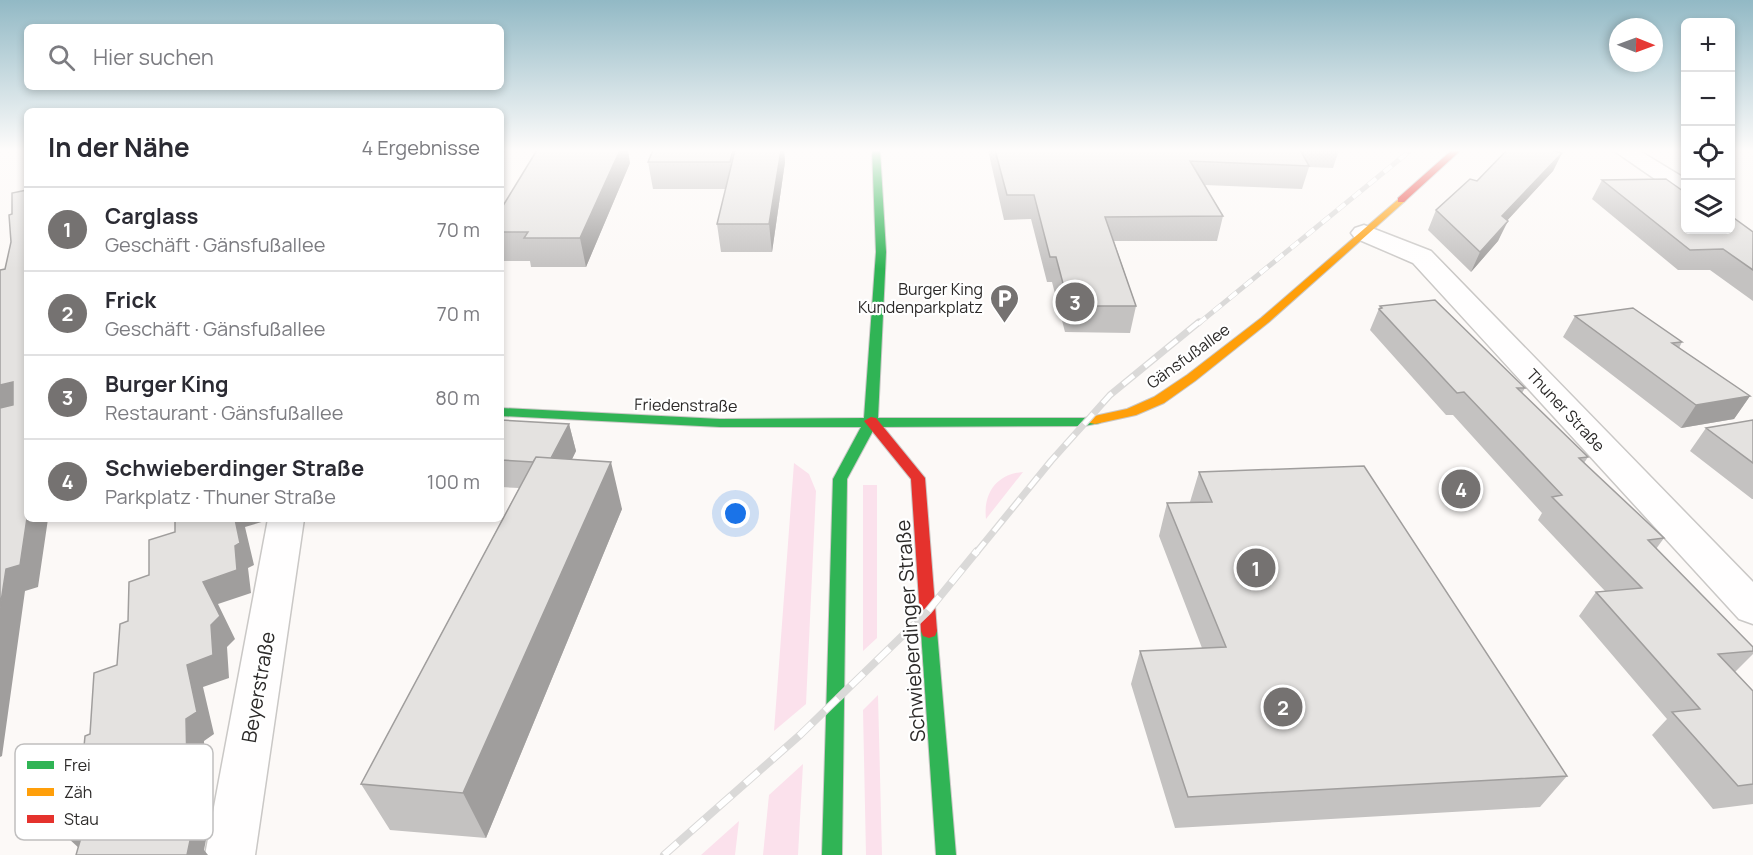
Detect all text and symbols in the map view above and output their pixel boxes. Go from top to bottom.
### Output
north arrow [1609,18,1663,72]
map controls [1681,18,1735,234]
button: + [1681,18,1735,72]
search box [24,24,504,90]
icon: search [45,41,78,74]
text: Hier suchen [93,42,214,72]
button: − [1681,72,1735,126]
button: locate [1681,126,1735,180]
text: In der Nähe [48,129,190,165]
text: 4 Ergebnisse [361,134,480,161]
button: layers [1681,180,1735,234]
text: Carglass [105,201,198,231]
text: 1 [63,216,72,243]
text: 70 m [437,216,480,243]
text: Geschäft · Gänsfußallee [105,231,325,258]
place label: Burger King Kundenparkplatz [858,278,983,318]
pin: 3 [1056,280,1094,324]
parking icon: Burger King Kundenparkplatz [988,282,1020,324]
text: Frick [105,285,156,315]
text: 2 [62,300,73,327]
text: 70 m [437,300,480,327]
text: Geschäft · Gänsfußallee [105,315,325,342]
street label: Gänsfußallee [1142,318,1234,394]
street label: Thuner Straße [1522,364,1610,456]
text: Burger King [105,369,229,399]
text: 3 [62,384,73,411]
text: 80 m [435,384,480,411]
street label: Friedenstraße [634,393,738,417]
text: Restaurant · Gänsfußallee [105,399,344,426]
text: Schwieberdinger Straße [105,453,364,483]
pin: 4 [1442,466,1480,512]
text: 4 [61,468,74,495]
text: 100 m [427,468,480,495]
text: Parkplatz · Thuner Straße [105,483,336,510]
your location [721,499,750,528]
street label: Schwieberdinger Straße [889,519,931,743]
pin: 1 [1236,546,1276,590]
street label: Beyerstraße [235,629,281,745]
pin: 2 [1264,684,1302,730]
legend [15,744,213,840]
text: Frei [64,754,91,776]
text: Zäh [64,781,92,803]
text: Stau [64,808,99,830]

